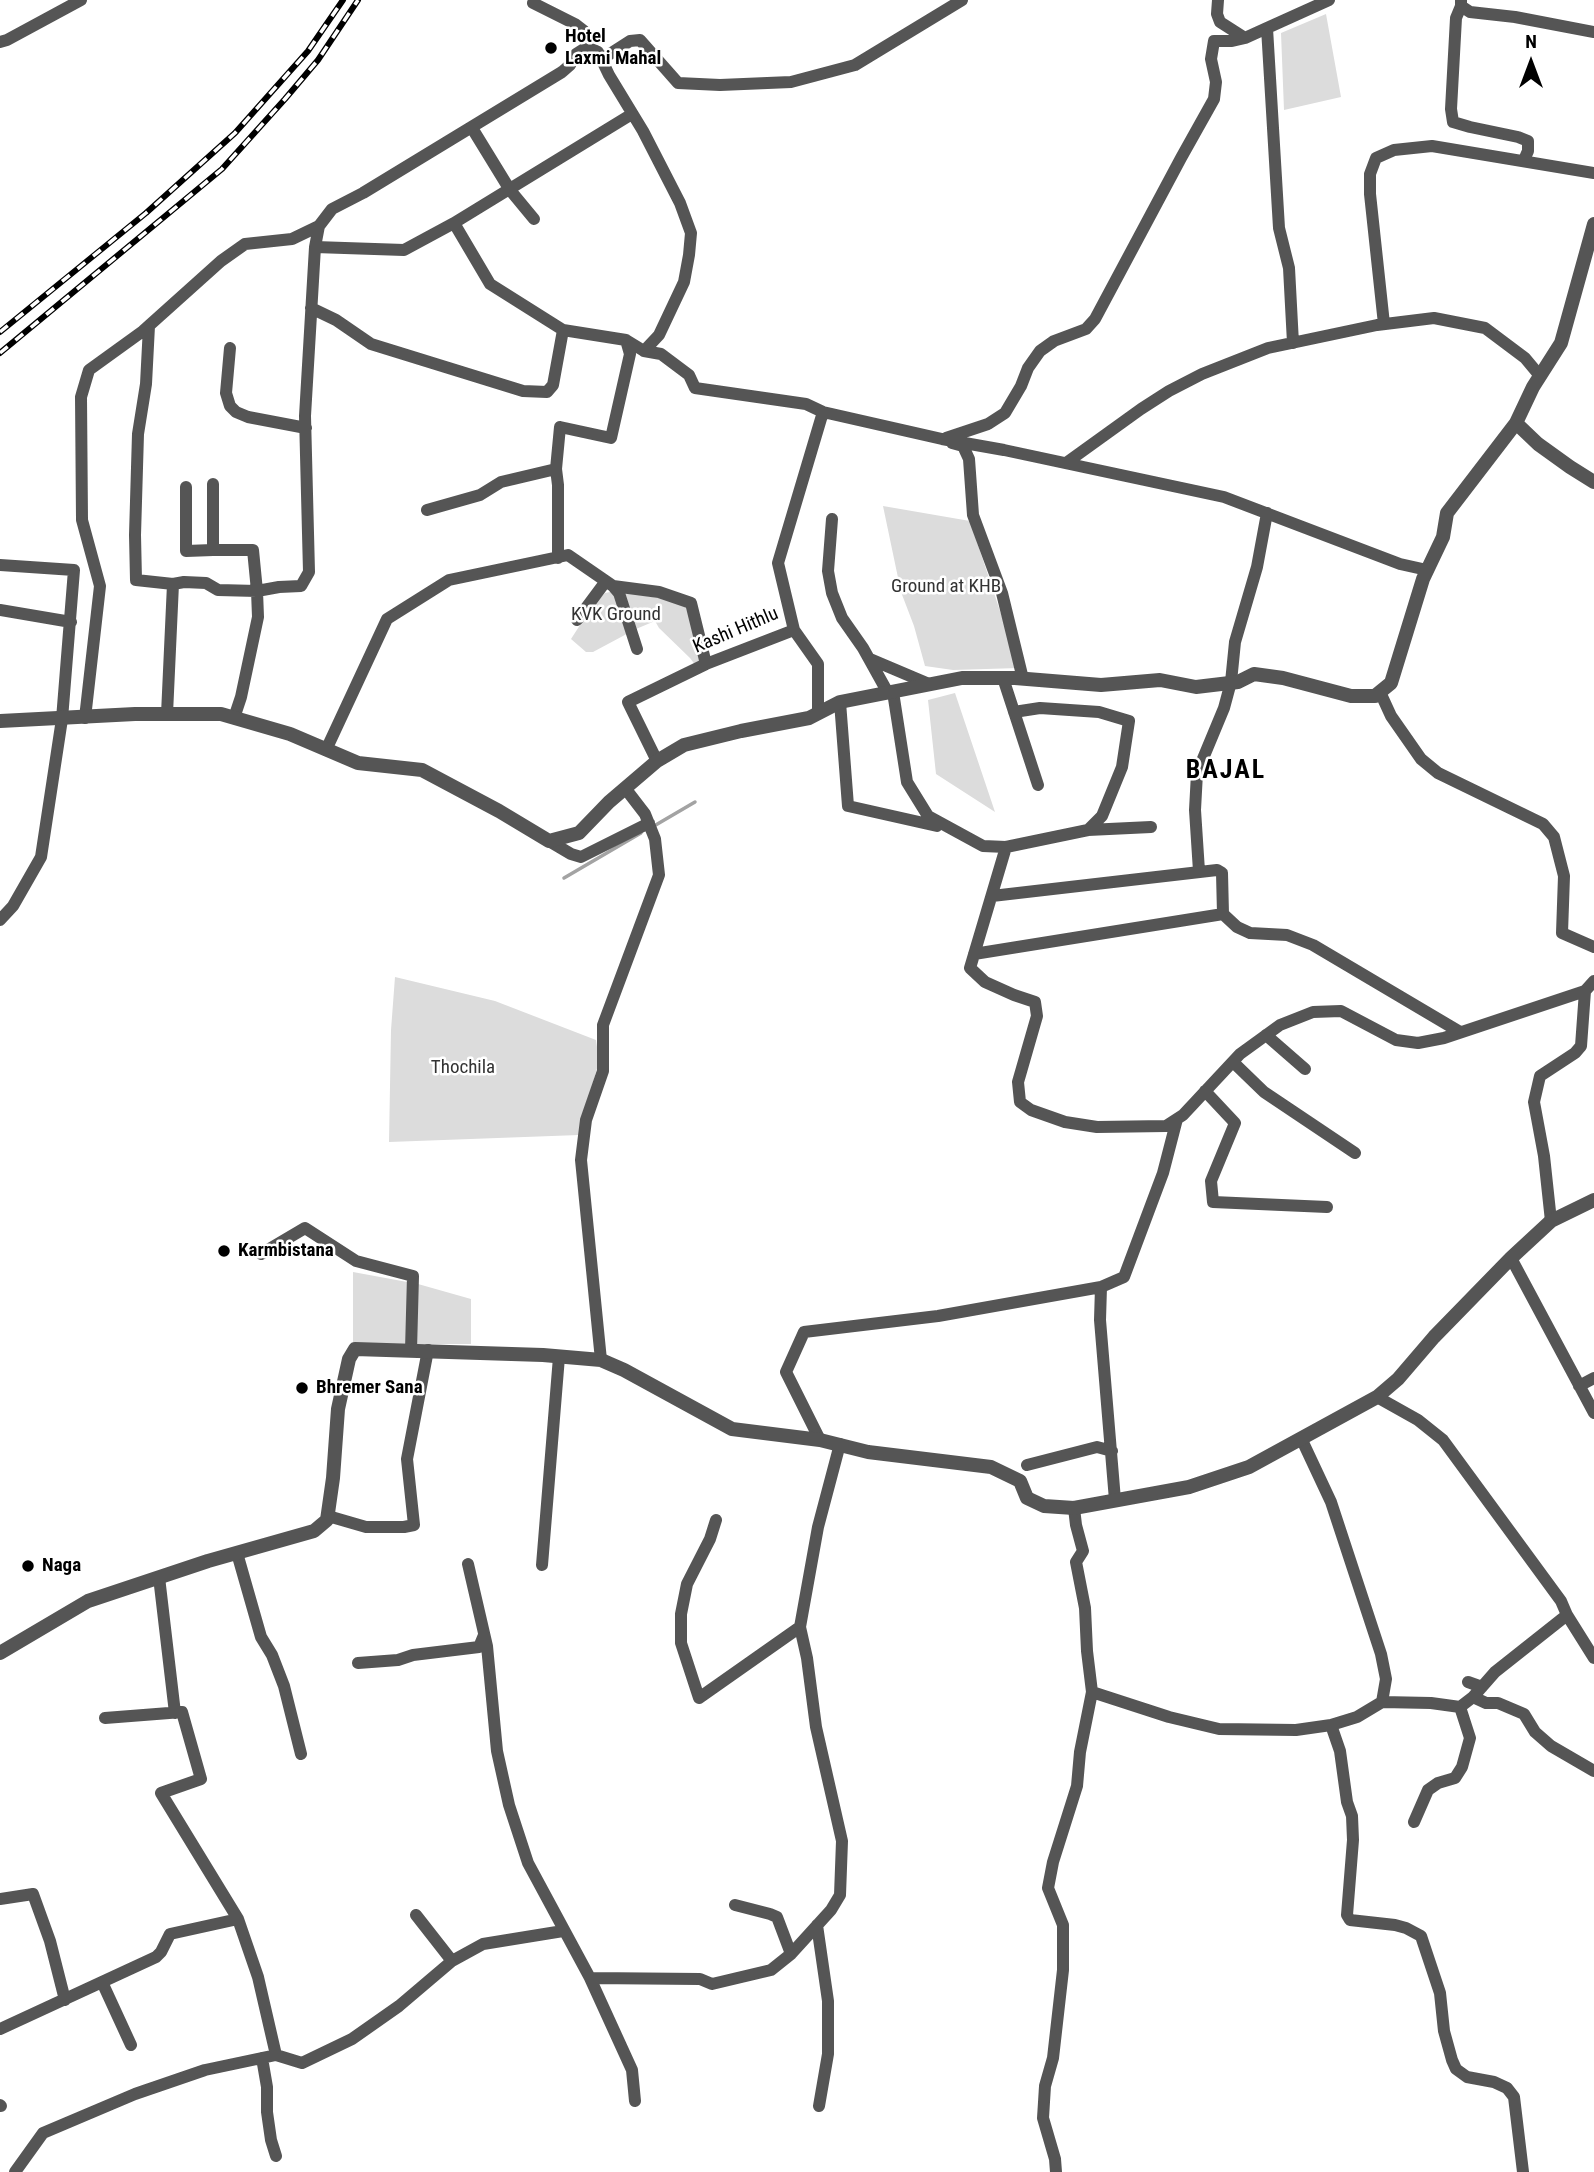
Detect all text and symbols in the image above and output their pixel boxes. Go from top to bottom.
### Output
place label: Hotel Laxmi Mahal [565,26,661,70]
north arrow [1496,28,1566,98]
text: N [1525,30,1537,53]
marker: Hotel Laxmi Mahal [543,40,559,56]
park label: Ground at KHB [891,576,1001,598]
street label: Kashi Hithlu [690,603,782,659]
park label: KVK Ground [571,604,661,626]
district label: BAJAL [1186,755,1266,787]
park label: Thochila [431,1057,495,1079]
place label: Karmbistana [238,1240,334,1262]
marker: Karmbistana [216,1243,232,1259]
place label: Bhremer Sana [316,1377,423,1399]
marker: Bhremer Sana [294,1380,310,1396]
place label: Naga [42,1555,81,1577]
marker: Naga [20,1558,36,1574]

